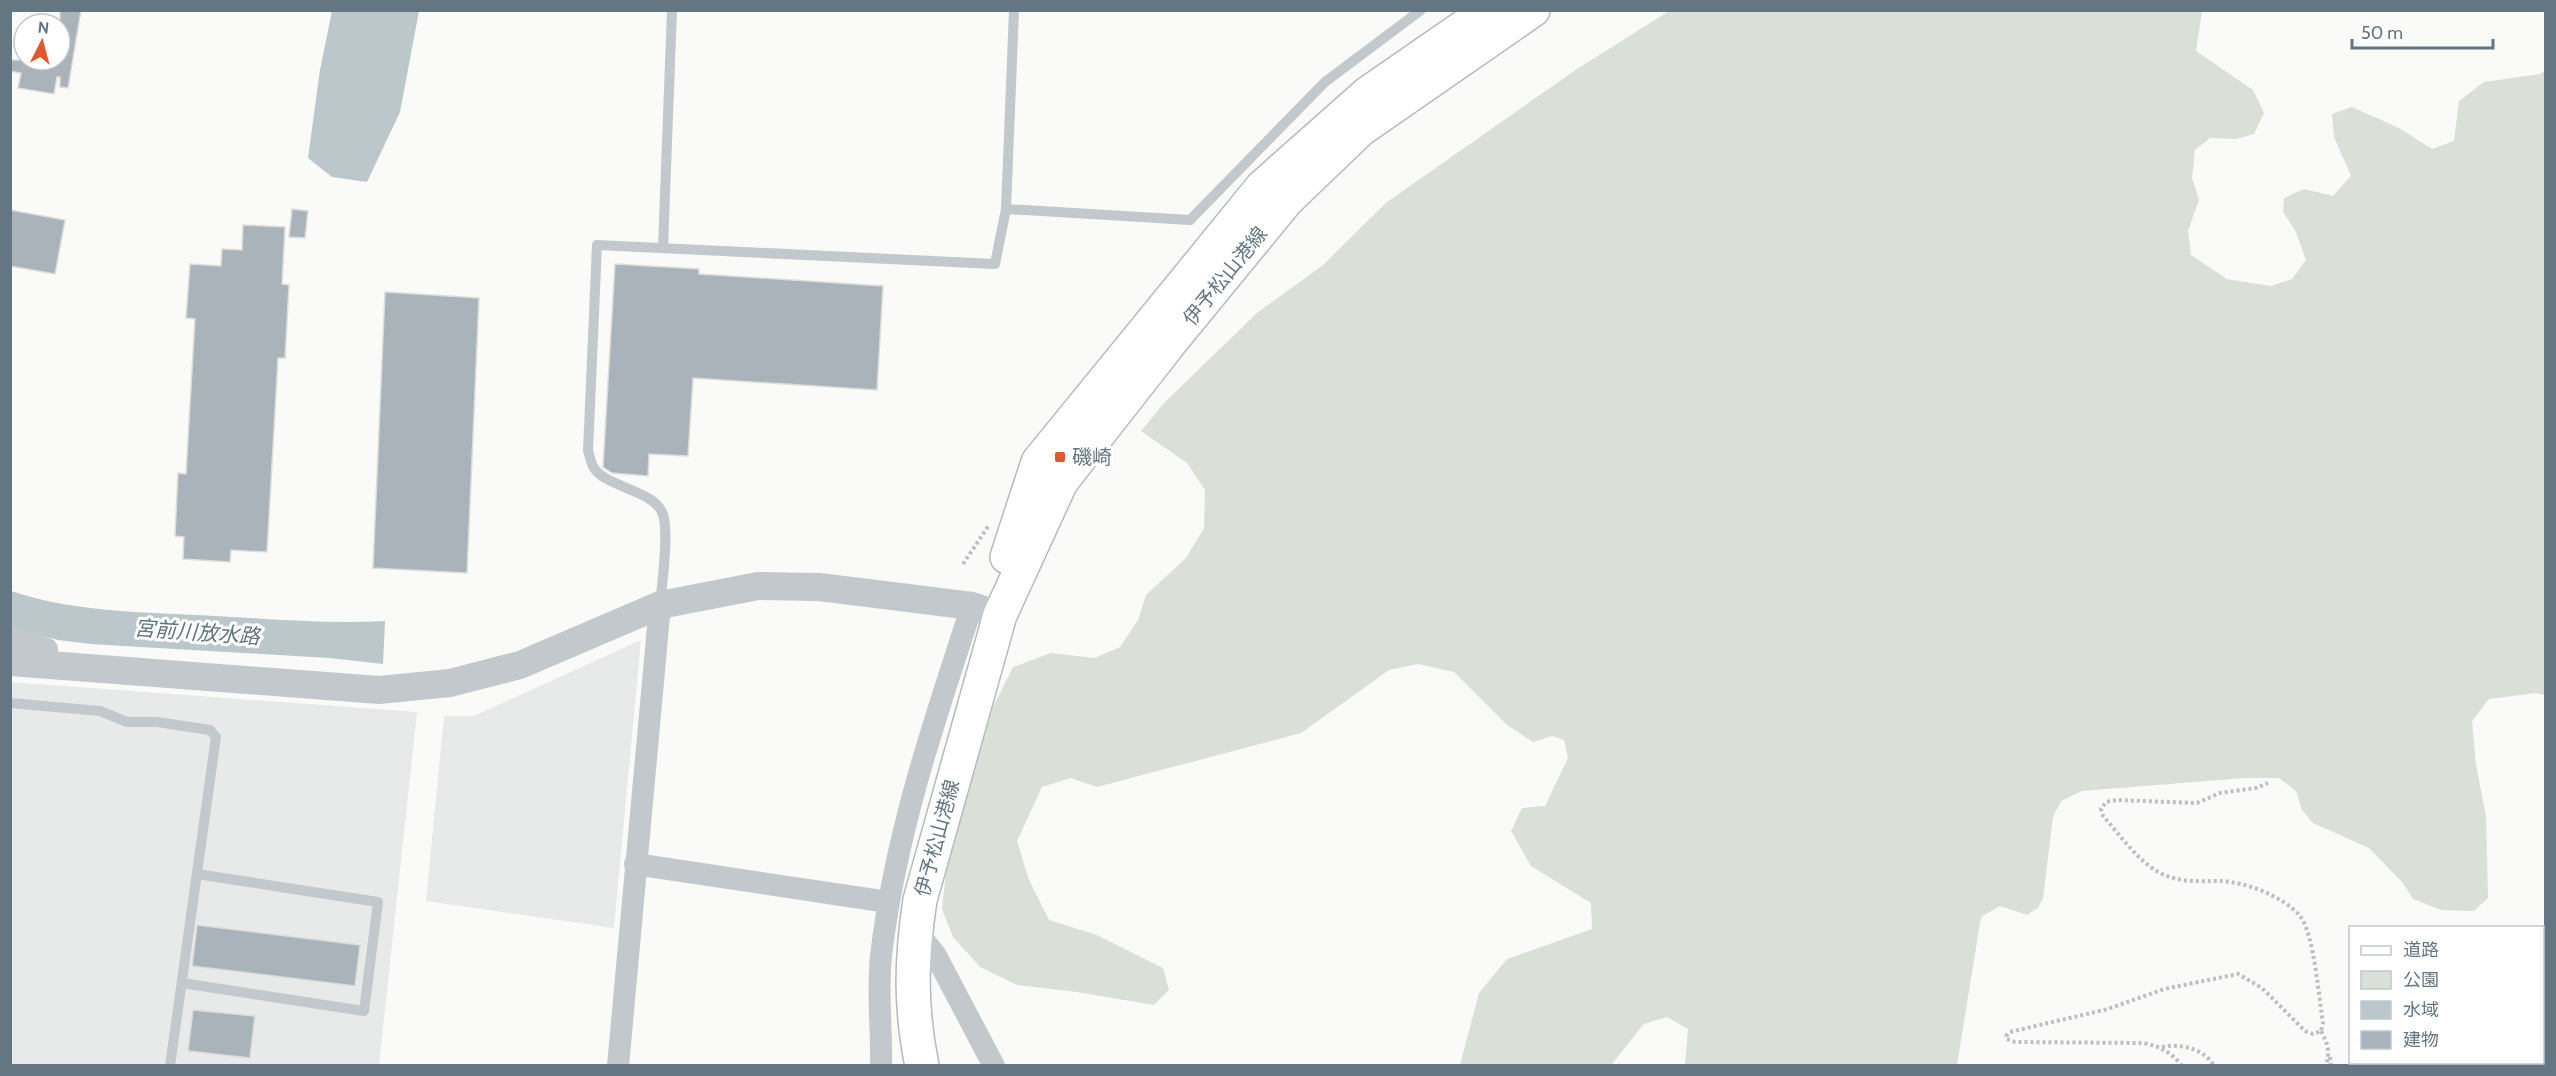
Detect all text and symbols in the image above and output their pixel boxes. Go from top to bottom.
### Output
north arrow [12,12,72,72]
scale bar [2352,12,2493,50]
text: N [37,18,50,38]
text: 50 m [2361,22,2403,44]
street label: 伊予松山港線 [1178,222,1272,330]
place label: 磯崎 [1072,445,1112,469]
marker: 磯崎 [1053,450,1067,464]
water label: 宮前川放水路 [133,615,263,649]
street label: 伊予松山港線 [910,777,964,899]
legend [2349,926,2544,1064]
text: 道路 [2403,939,2439,961]
text: 公園 [2403,969,2439,991]
text: 水域 [2403,999,2439,1021]
text: 建物 [2403,1029,2439,1051]

